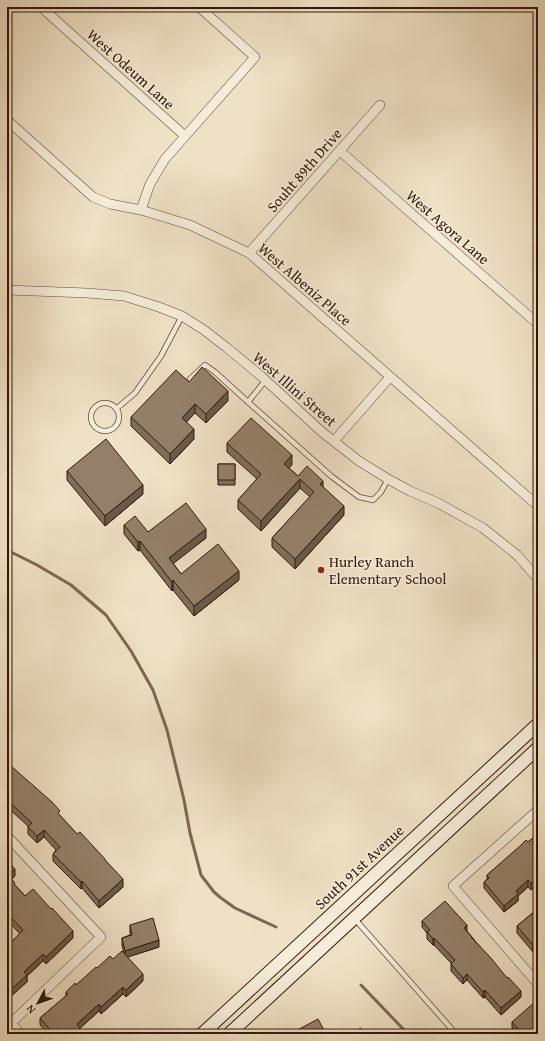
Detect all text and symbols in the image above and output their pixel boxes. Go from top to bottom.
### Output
street label: West Odeum Lane [83,24,179,114]
street label: Souht 89th Drive [262,123,346,217]
street label: West Agora Lane [402,185,494,269]
street label: West Albeniz Place [254,238,356,330]
street label: West Illini Street [249,347,342,432]
place label: Hurley Ranch Elementary School [329,551,447,589]
marker: Hurley Ranch Elementary School [316,565,326,575]
street label: South 91st Avenue [310,820,408,914]
north arrow [18,983,58,1023]
text: N [22,1001,39,1018]

